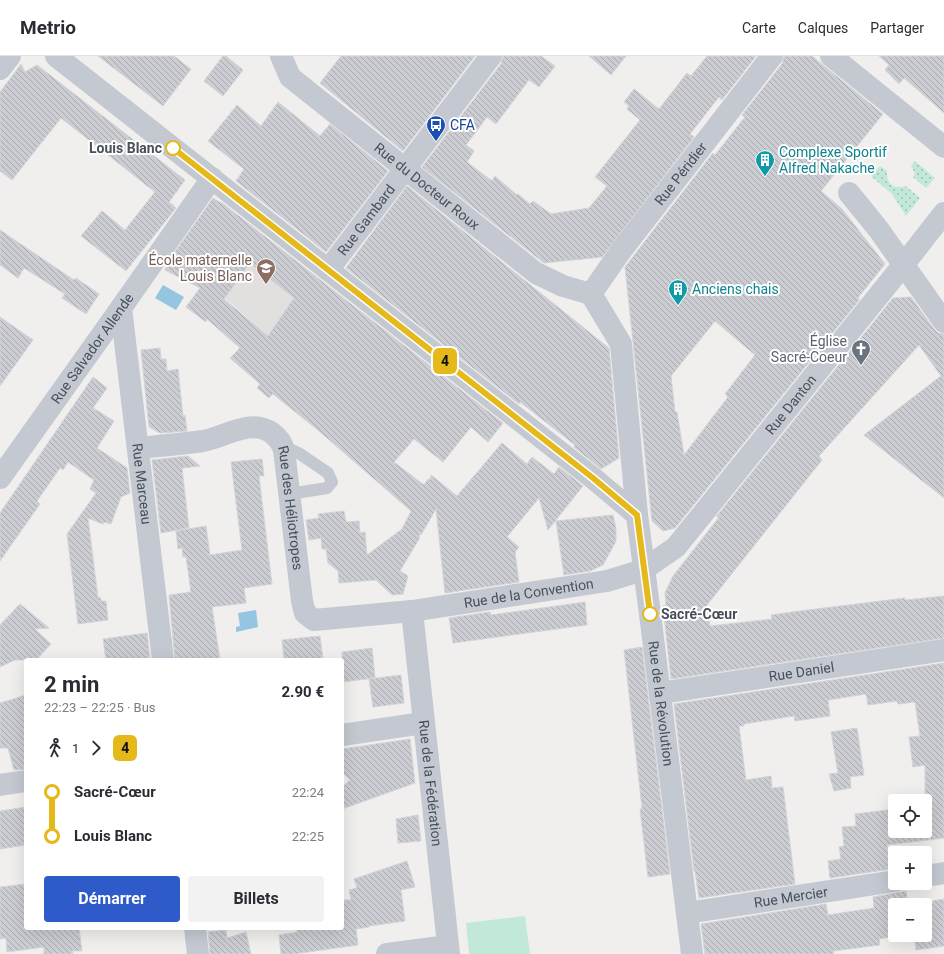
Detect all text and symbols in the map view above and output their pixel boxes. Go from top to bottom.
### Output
text: Metrio [20,16,76,39]
text: Carte [742,20,776,36]
text: Calques [798,20,848,36]
text: Partager [870,20,924,36]
bus stop icon: CFA [425,114,447,142]
place label: CFA [450,117,475,133]
street label: Rue du Docteur Roux [371,139,483,233]
street label: Rue Péridier [651,139,710,208]
place label: Louis Blanc [89,140,162,156]
marker: Louis Blanc [165,140,181,156]
place label: Complexe Sportif Alfred Nakache [779,144,887,176]
building icon: Complexe Sportif Alfred Nakache [754,149,776,177]
street label: Rue Gambard [334,181,398,258]
place label: École maternelle Louis Blanc [149,251,252,284]
school or university icon: École maternelle Louis Blanc [255,257,277,285]
building icon: Anciens chais [667,278,689,306]
place label: Anciens chais [692,281,779,297]
street label: Rue Salvador Allende [48,290,137,407]
place label: Église Sacré-Coeur [771,332,847,365]
church icon: Église Sacré-Coeur [850,338,872,366]
line badge: 4 [432,348,458,374]
text: 4 [441,353,449,369]
street label: Rue Danton [762,372,820,438]
street label: Rue Marceau [129,442,155,525]
street label: Rue des Héliotropes [275,444,306,571]
street label: Rue de la Convention [463,575,595,611]
marker: Sacré-Cœur [642,606,658,622]
place label: Sacré-Cœur [661,606,737,622]
street label: Rue de la Révolution [645,640,677,767]
street label: Rue Daniel [768,659,835,684]
text: 2 min [44,672,99,697]
text: 2.90 € [281,683,324,701]
text: 22:23 – 22:25 · Bus [44,700,156,715]
street label: Rue de la Fédération [416,719,445,847]
icon: walk [44,737,66,759]
icon: forward [85,737,107,759]
text: 4 [121,740,129,756]
text: 1 [72,741,79,756]
text: Sacré-Cœur [74,783,156,801]
text: 22:24 [292,785,324,800]
map controls [888,794,932,942]
button: locate [888,794,932,838]
text: Louis Blanc [74,827,152,845]
text: 22:25 [292,829,324,844]
button: + [888,846,932,890]
button: Démarrer [44,876,180,922]
button: Billets [188,876,324,922]
street label: Rue Mercier [753,883,829,911]
button: − [888,898,932,942]

